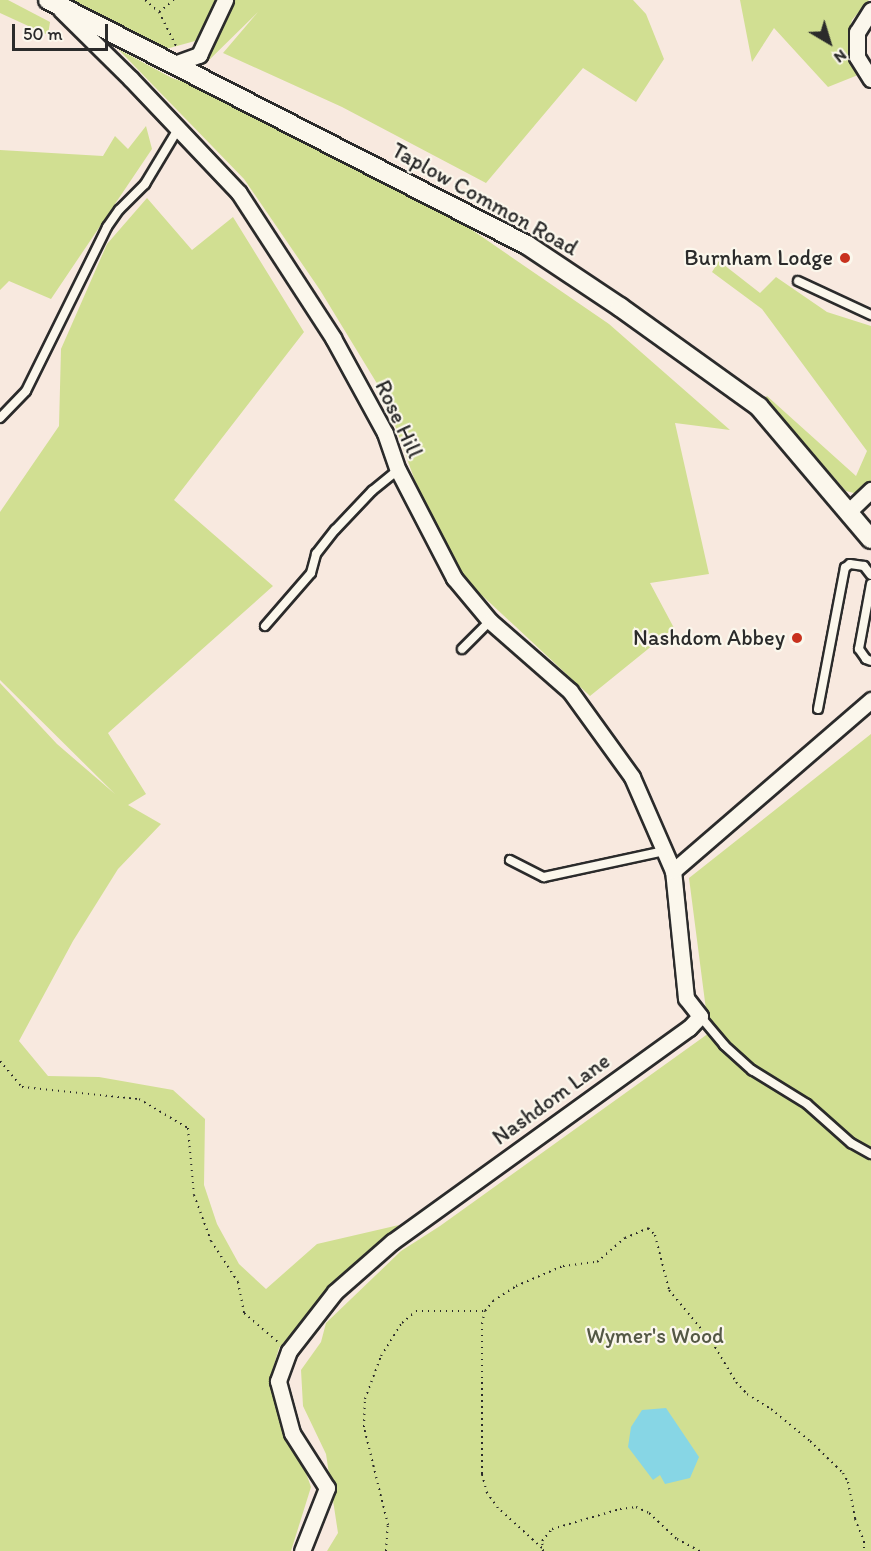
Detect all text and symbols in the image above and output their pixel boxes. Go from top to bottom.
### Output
scale bar [15,12,111,50]
north arrow [799,12,859,72]
text: 50 m [23,23,63,45]
text: N [830,46,850,67]
street label: Taplow Common Road [388,137,582,261]
place label: Burnham Lodge [684,245,833,271]
marker: Burnham Lodge [838,251,852,265]
street label: Rose Hill [370,376,428,462]
place label: Nashdom Abbey [633,625,785,651]
marker: Nashdom Abbey [790,631,804,645]
street label: Nashdom Lane [487,1047,615,1151]
park label: Wymer's Wood [586,1323,724,1349]

